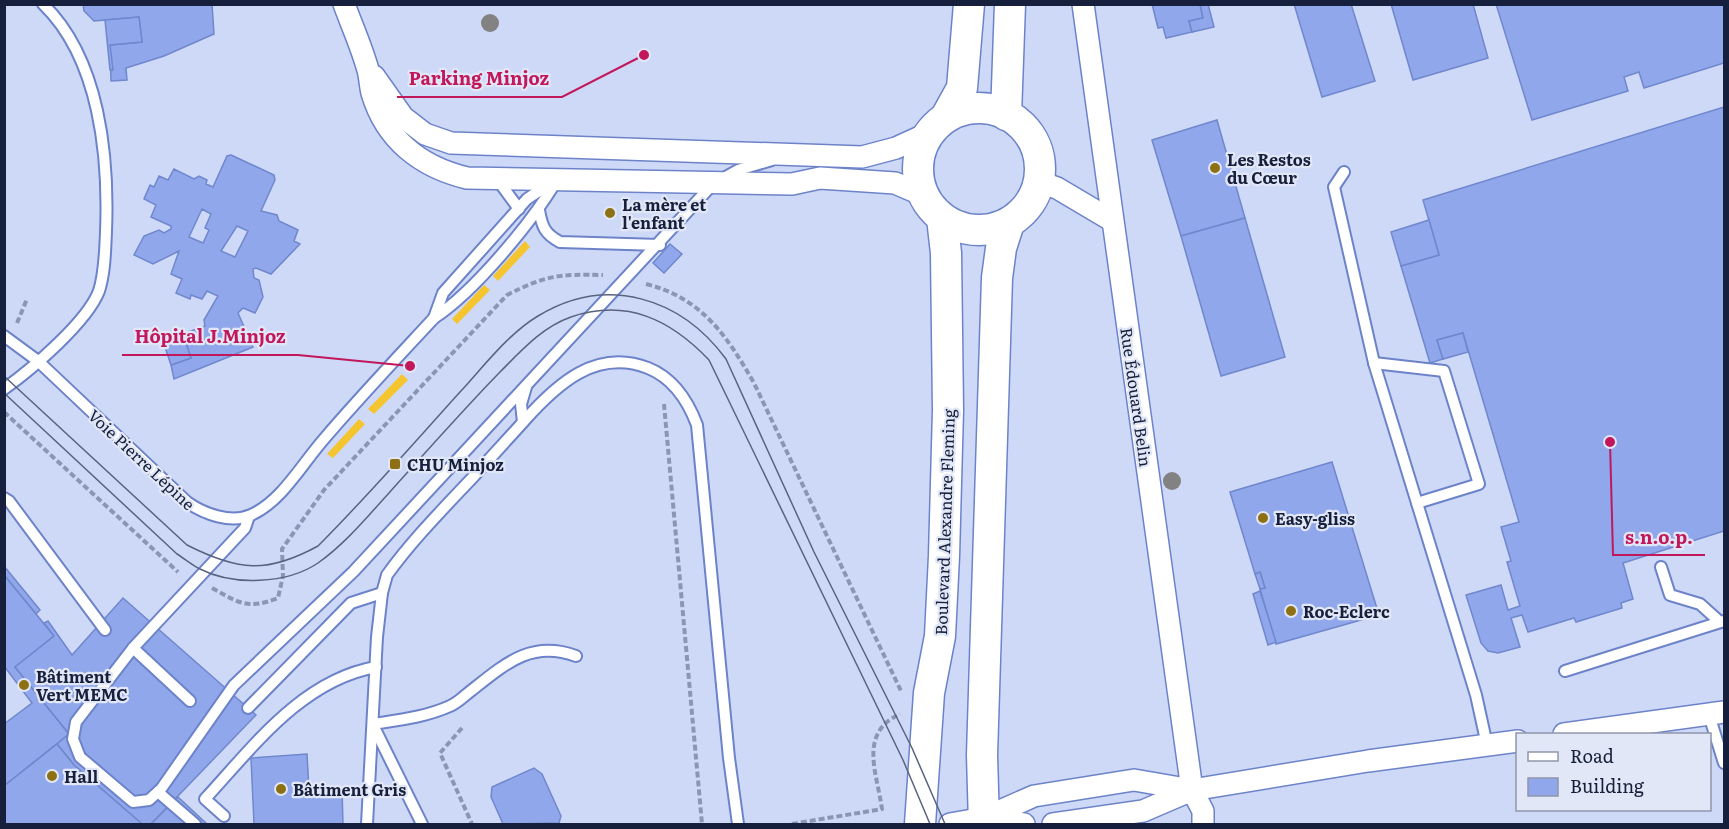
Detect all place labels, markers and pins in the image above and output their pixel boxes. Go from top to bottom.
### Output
callout: Parking Minjoz [397,61,562,97]
place label: Les Restos du Cœur [1227,147,1311,189]
marker: Les Restos du Cœur [1208,161,1222,175]
place label: La mère et l'enfant [622,192,706,234]
marker: La mère et l'enfant [603,206,617,220]
callout: Hôpital J.Minjoz [122,319,298,355]
place label: CHU Minjoz [407,452,504,476]
marker: CHU Minjoz [388,457,402,471]
place label: Easy-gliss [1275,506,1355,530]
marker: Easy-gliss [1256,511,1270,525]
callout: s.n.o.p. [1613,519,1705,555]
place label: Roc-Eclerc [1303,599,1390,623]
marker: Roc-Eclerc [1284,604,1298,618]
place label: Bâtiment Vert MEMC [36,664,128,706]
marker: Bâtiment Vert MEMC [17,678,31,692]
place label: Hall [64,764,98,788]
marker: Hall [45,769,59,783]
place label: Bâtiment Gris [293,777,406,801]
marker: Bâtiment Gris [274,782,288,796]

